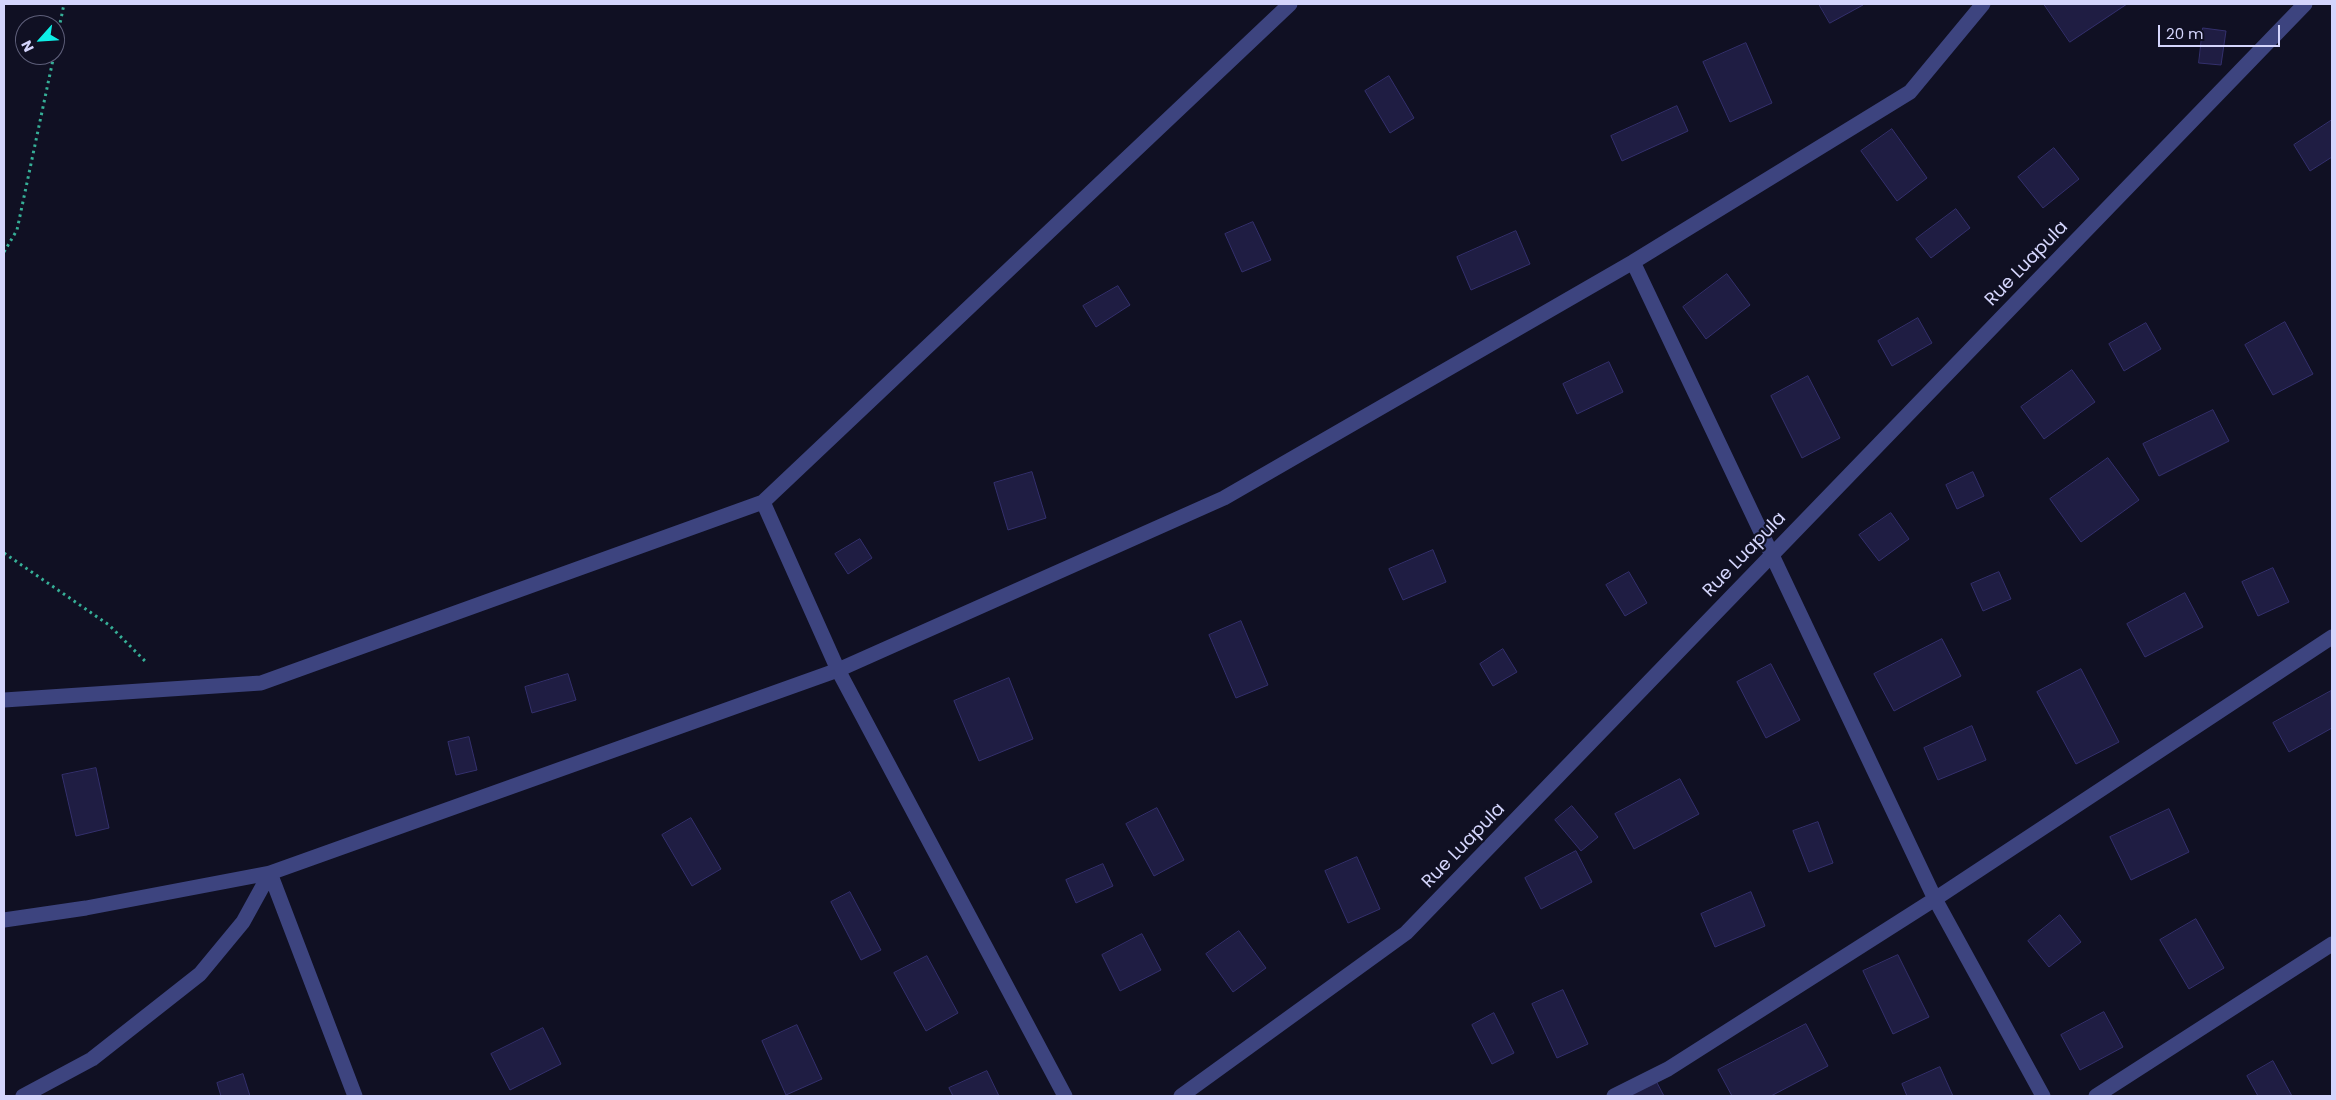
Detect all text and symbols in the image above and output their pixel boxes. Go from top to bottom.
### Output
north arrow [15,15,65,65]
scale bar [2161,15,2284,47]
text: 20 m [2166,23,2204,44]
text: N [16,37,39,55]
street label: Rue Luapula [1981,217,2073,311]
street label: Rue Luapula [1699,508,1791,602]
street label: Rue Luapula [1418,799,1510,893]

